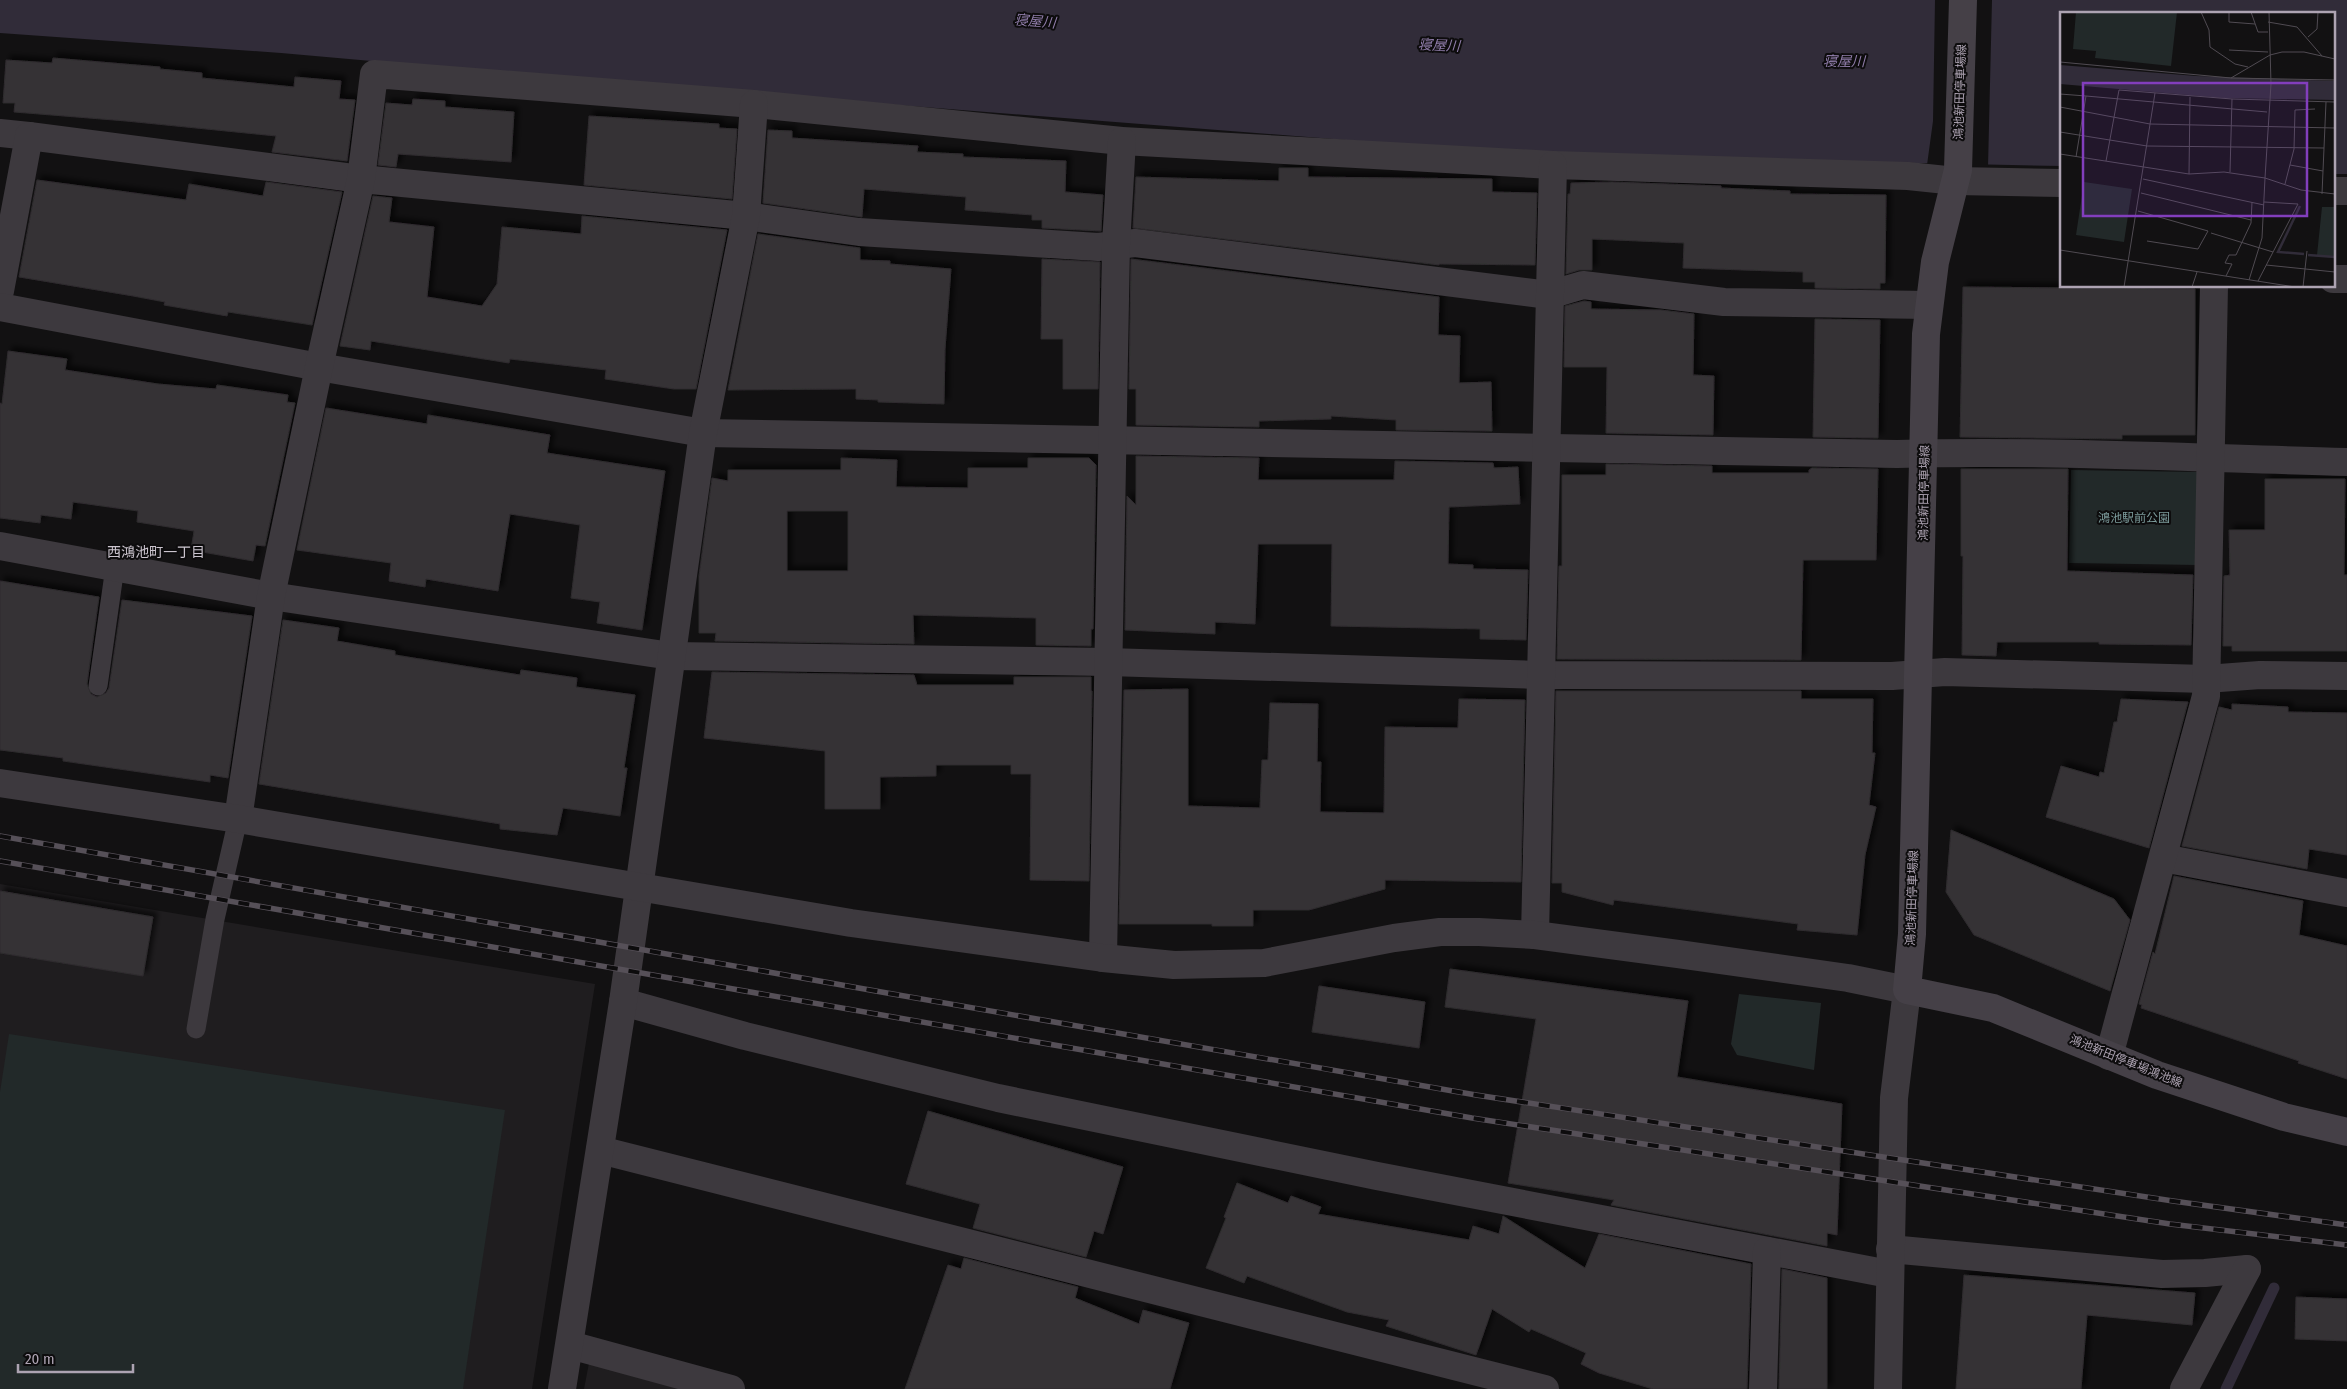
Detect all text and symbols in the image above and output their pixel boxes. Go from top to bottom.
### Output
water label: 寝屋川 [1013,11,1059,32]
inset map [2060,12,2334,288]
water label: 寝屋川 [1418,36,1462,55]
street label: 鴻池新田停車場線 [1951,44,1969,140]
water label: 寝屋川 [1823,53,1867,70]
street label: 鴻池新田停車場線 [1916,445,1932,541]
park label: 鴻池駅前公園 [2098,511,2170,525]
district label: 西鴻池町一丁目 [107,544,205,561]
street label: 鴻池新田停車場線 [1903,850,1921,946]
street label: 鴻池新田停車場鴻池線 [2068,1032,2184,1090]
scale bar [18,1342,132,1374]
text: 20 m [25,1350,55,1368]

